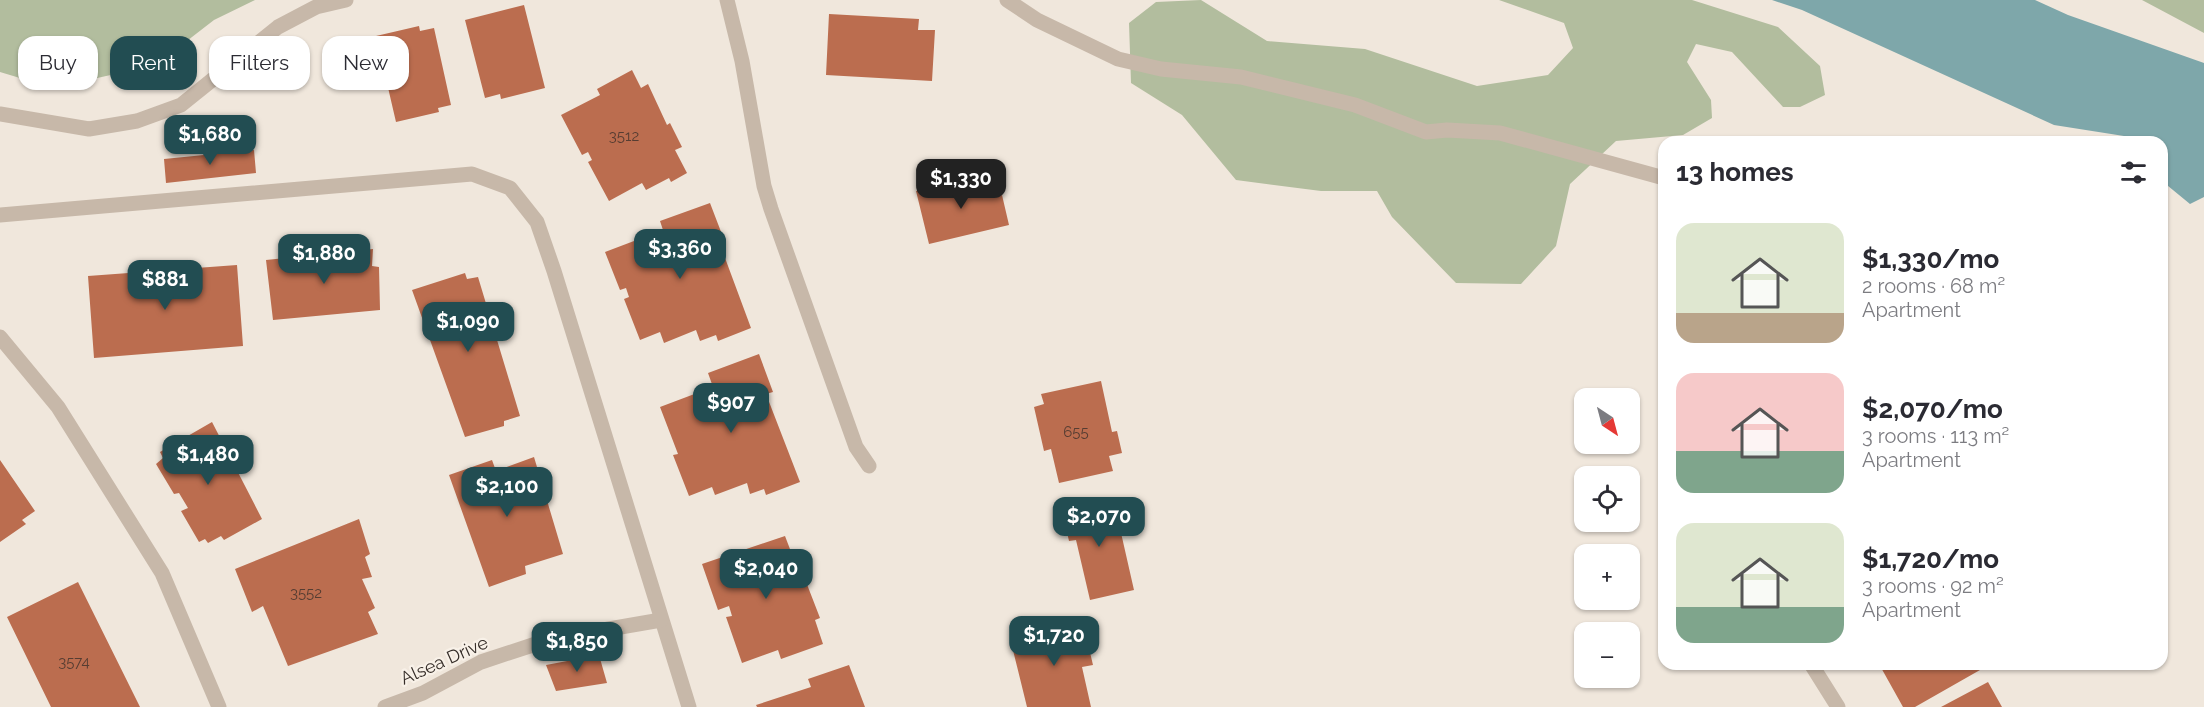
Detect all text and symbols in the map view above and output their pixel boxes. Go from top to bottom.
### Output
chip: Buy [18,36,98,90]
chip: Rent [110,36,197,90]
chip: Filters [209,36,310,90]
chip: New [322,36,409,90]
pin: $1,680 [161,115,259,166]
text: $1,680 [178,122,242,146]
house number: 3512 [609,127,639,145]
icon: filters [2117,156,2150,189]
text: 13 homes [1676,157,1794,187]
pin: $1,330 [912,159,1010,210]
text: $1,330 [930,166,992,190]
pin: $3,360 [631,229,729,280]
pin: $1,880 [275,234,373,285]
text: $3,360 [648,236,712,260]
text: $1,880 [292,241,356,265]
text: $1,330/mo [1862,244,1999,274]
icon: home [1724,247,1796,319]
pin: $881 [129,260,201,311]
text: $881 [142,267,188,291]
text: 2 rooms · 68 m² [1862,274,2005,298]
text: Apartment [1862,298,1961,322]
pin: $1,090 [419,302,517,353]
text: $1,090 [436,309,500,333]
pin: $907 [695,383,767,434]
north arrow [1574,388,1640,454]
map controls [1574,388,1640,688]
text: $907 [707,390,755,414]
text: $2,070/mo [1862,394,2003,424]
icon: home [1724,397,1796,469]
house number: 655 [1063,423,1089,441]
text: 3 rooms · 113 m² [1862,424,2009,448]
pin: $1,480 [159,435,257,486]
text: $1,480 [177,442,239,466]
text: Apartment [1862,448,1961,472]
button: locate [1574,466,1640,532]
pin: $2,100 [458,467,556,518]
text: $2,100 [475,474,539,498]
pin: $2,070 [1050,497,1148,548]
text: $2,070 [1067,504,1131,528]
button: + [1574,544,1640,610]
text: $1,720/mo [1862,544,1999,574]
icon: home [1724,547,1796,619]
pin: $2,040 [717,549,815,600]
text: $2,040 [734,556,798,580]
text: 3 rooms · 92 m² [1862,574,2004,598]
house number: 3552 [290,584,322,602]
text: Apartment [1862,598,1961,622]
pin: $1,720 [1005,616,1103,667]
pin: $1,850 [528,622,626,673]
button: − [1574,622,1640,688]
text: $1,720 [1023,623,1085,647]
text: $1,850 [546,629,608,653]
street label: Alsea Drive [397,631,491,689]
house number: 3574 [58,653,90,671]

